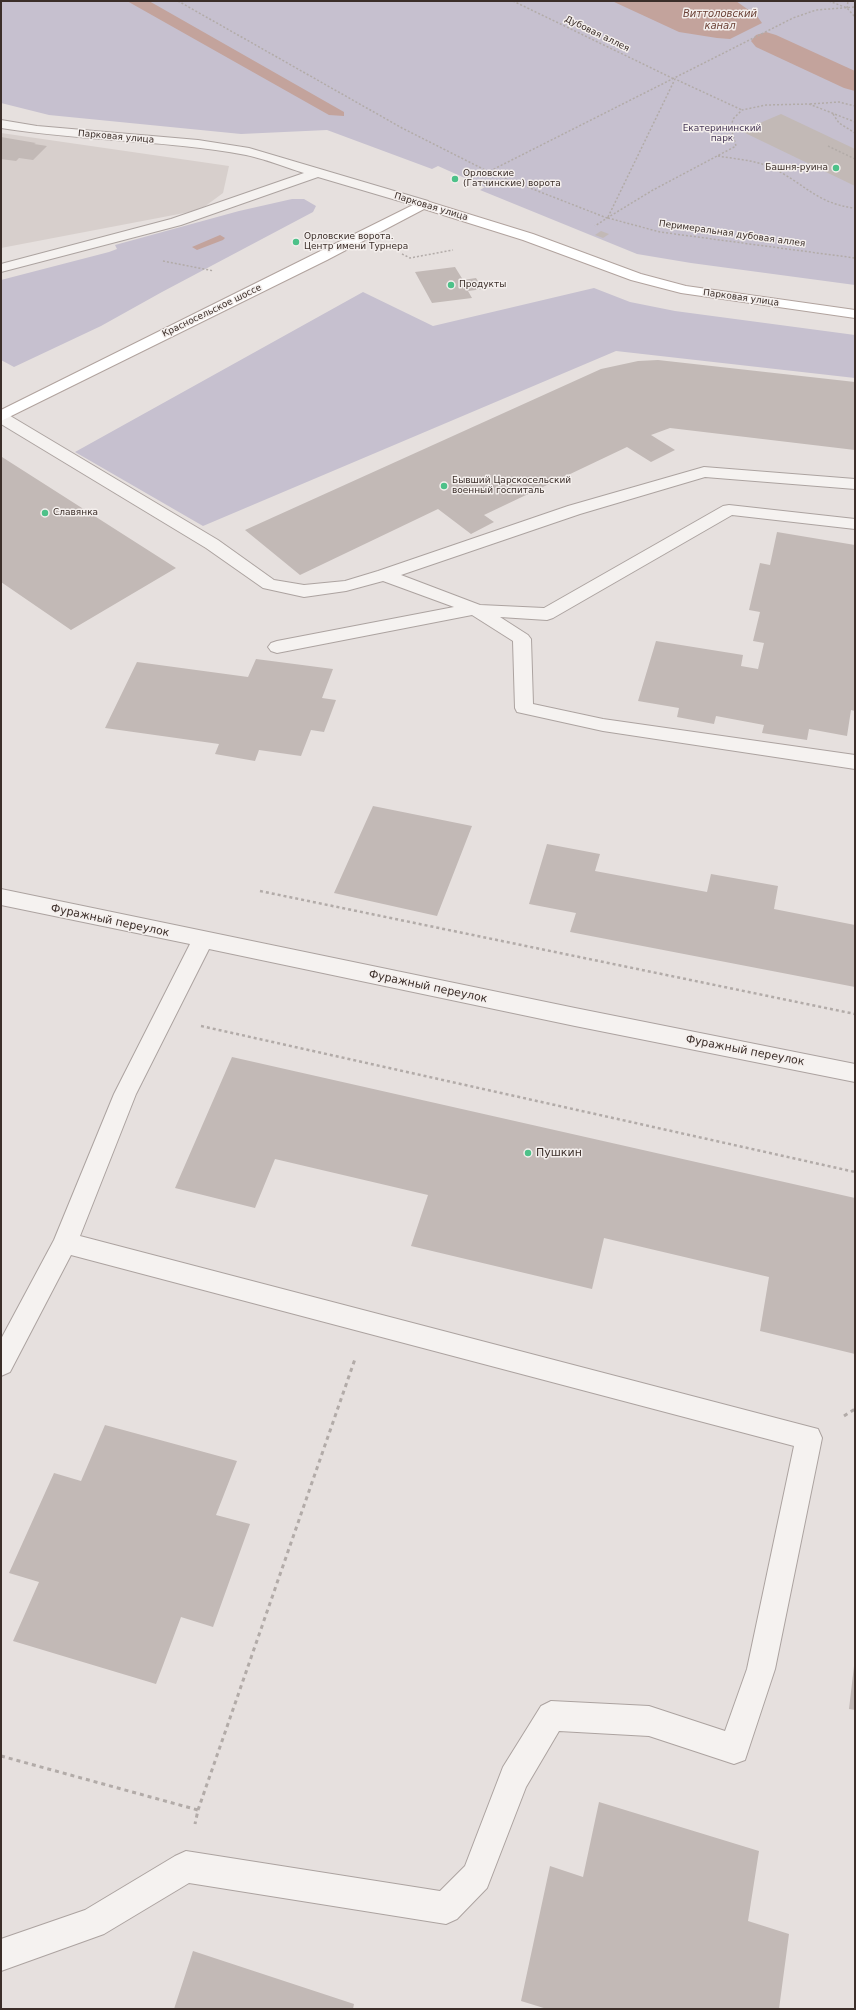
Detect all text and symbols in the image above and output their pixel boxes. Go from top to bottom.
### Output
water label: Виттоловский канал [683,8,757,32]
street label: Дубовая аллея [563,14,631,54]
park label: Екатерининский парк [683,124,761,145]
street label: Парковая улица [77,128,155,146]
place label: Башня-руина [765,163,828,173]
marker: Башня-руина [831,163,841,173]
place label: Орловские (Гатчинские) ворота [463,169,561,190]
marker: Орловские (Гатчинские) ворота [450,174,460,184]
street label: Парковая улица [393,191,469,223]
street label: Перимеральная дубовая аллея [658,218,806,250]
place label: Орловские ворота. Центр имени Турнера [304,232,408,253]
marker: Орловские ворота. Центр имени Турнера [291,237,301,247]
marker: Продукты [446,280,456,290]
place label: Продукты [459,280,506,290]
street label: Красносельское шоссе [161,282,263,340]
street label: Парковая улица [702,287,780,309]
place label: Бывший Царскосельский военный госпиталь [452,476,571,497]
marker: Бывший Царскосельский военный госпиталь [439,481,449,491]
marker: Славянка [40,508,50,518]
place label: Славянка [53,508,98,518]
street label: Фуражный переулок [50,902,170,940]
street label: Фуражный переулок [368,968,488,1006]
street label: Фуражный переулок [684,1033,806,1069]
place label: Пушкин [536,1146,582,1160]
marker: Пушкин [523,1148,533,1158]

